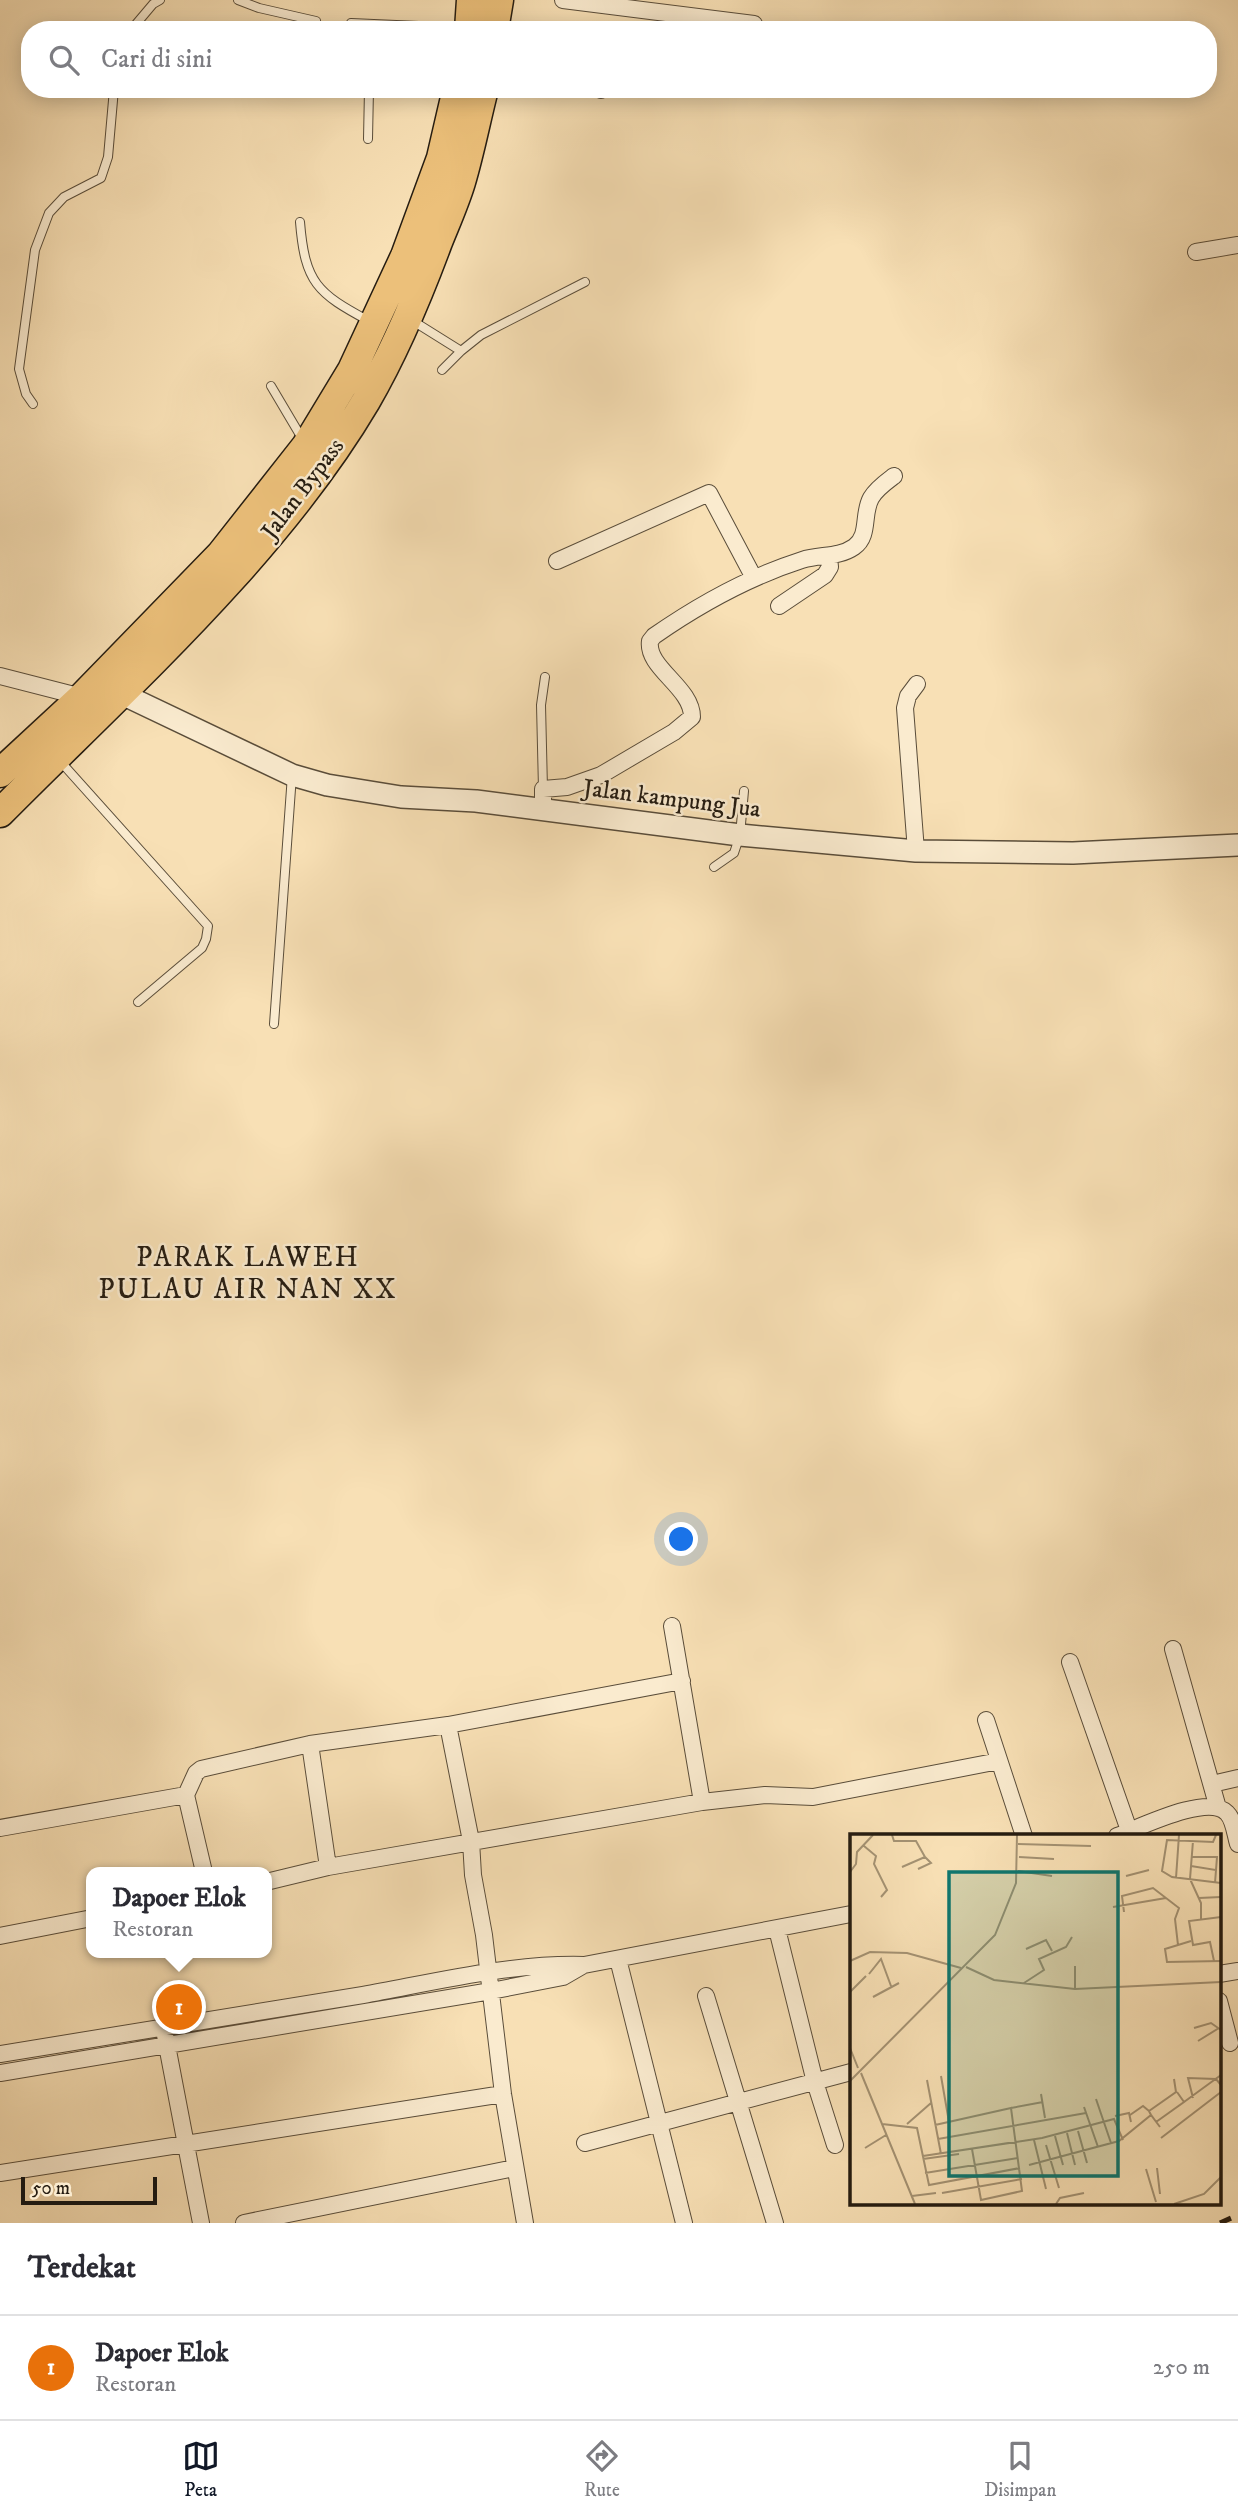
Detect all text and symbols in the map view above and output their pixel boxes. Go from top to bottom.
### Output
search box [21,21,1217,98]
icon: search [45,41,83,79]
text: Cari di sini [101,43,212,76]
street label: Jalan Bypass [254,432,351,547]
street label: Jalan kampung Jua [580,773,763,825]
district label: PARAK LAWEH PULAU AIR NAN XX [98,1240,398,1307]
your location [664,1522,698,1556]
inset map [850,1834,1220,2206]
popup [86,1867,272,1958]
text: Dapoer Elok [112,1882,246,1915]
text: Restoran [112,1915,193,1944]
pin: 1 [156,1981,202,2033]
scale bar [21,2174,158,2206]
text: 50 m [32,2177,70,2200]
text: Terdekat [28,2250,136,2287]
text: Dapoer Elok [95,2337,229,2370]
text: 1 [47,2353,55,2382]
text: 250 m [1153,2353,1210,2382]
text: Restoran [95,2370,176,2399]
tab: Peta [182,2437,220,2502]
tab: Rute [583,2437,621,2502]
tab: Disimpan [984,2437,1056,2502]

